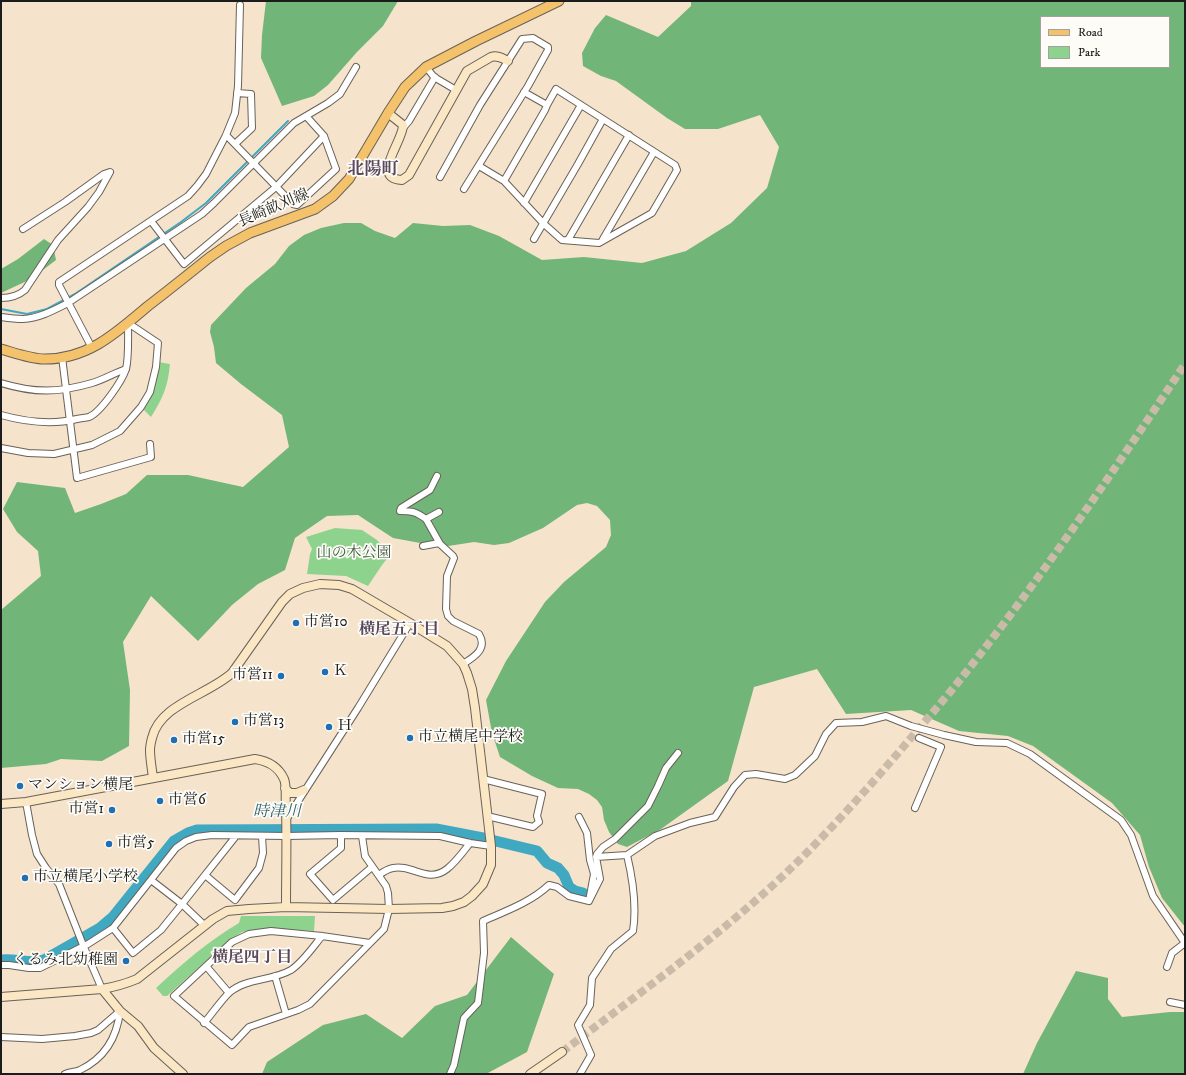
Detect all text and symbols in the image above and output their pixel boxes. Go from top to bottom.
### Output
legend [1040,16,1170,68]
text: Road [1078,25,1103,40]
text: Park [1078,45,1100,60]
district label: 北陽町 [348,160,398,180]
street label: 長崎畝刈線 [236,186,312,232]
park label: 山の木公園 [317,545,391,563]
place label: 市営10 [304,614,348,632]
marker: 市営10 [291,618,301,628]
district label: 横尾五丁目 [359,621,439,641]
place label: Ｋ [333,663,348,681]
place label: 市営11 [232,667,273,685]
marker: Ｋ [320,667,330,677]
marker: 市営11 [276,671,286,681]
place label: 市営13 [243,713,284,731]
marker: 市営13 [230,717,240,727]
place label: Ｈ [337,718,352,736]
marker: Ｈ [324,722,334,732]
place label: 市立横尾中学校 [418,729,523,747]
place label: 市営15 [182,731,225,749]
marker: 市立横尾中学校 [405,733,415,743]
marker: 市営15 [169,735,179,745]
place label: マンション横尾 [28,777,133,795]
marker: マンション横尾 [15,781,25,791]
place label: 市営6 [168,792,206,810]
marker: 市営6 [155,796,165,806]
place label: 市営1 [68,801,104,819]
water label: 時津川 [253,803,301,823]
marker: 市営1 [107,805,117,815]
place label: 市営5 [117,835,154,853]
marker: 市営5 [104,839,114,849]
place label: 市立横尾小学校 [33,869,138,887]
marker: 市立横尾小学校 [20,873,30,883]
district label: 横尾四丁目 [212,949,292,969]
place label: くるみ北幼稚園 [13,952,118,970]
marker: くるみ北幼稚園 [121,956,131,966]

